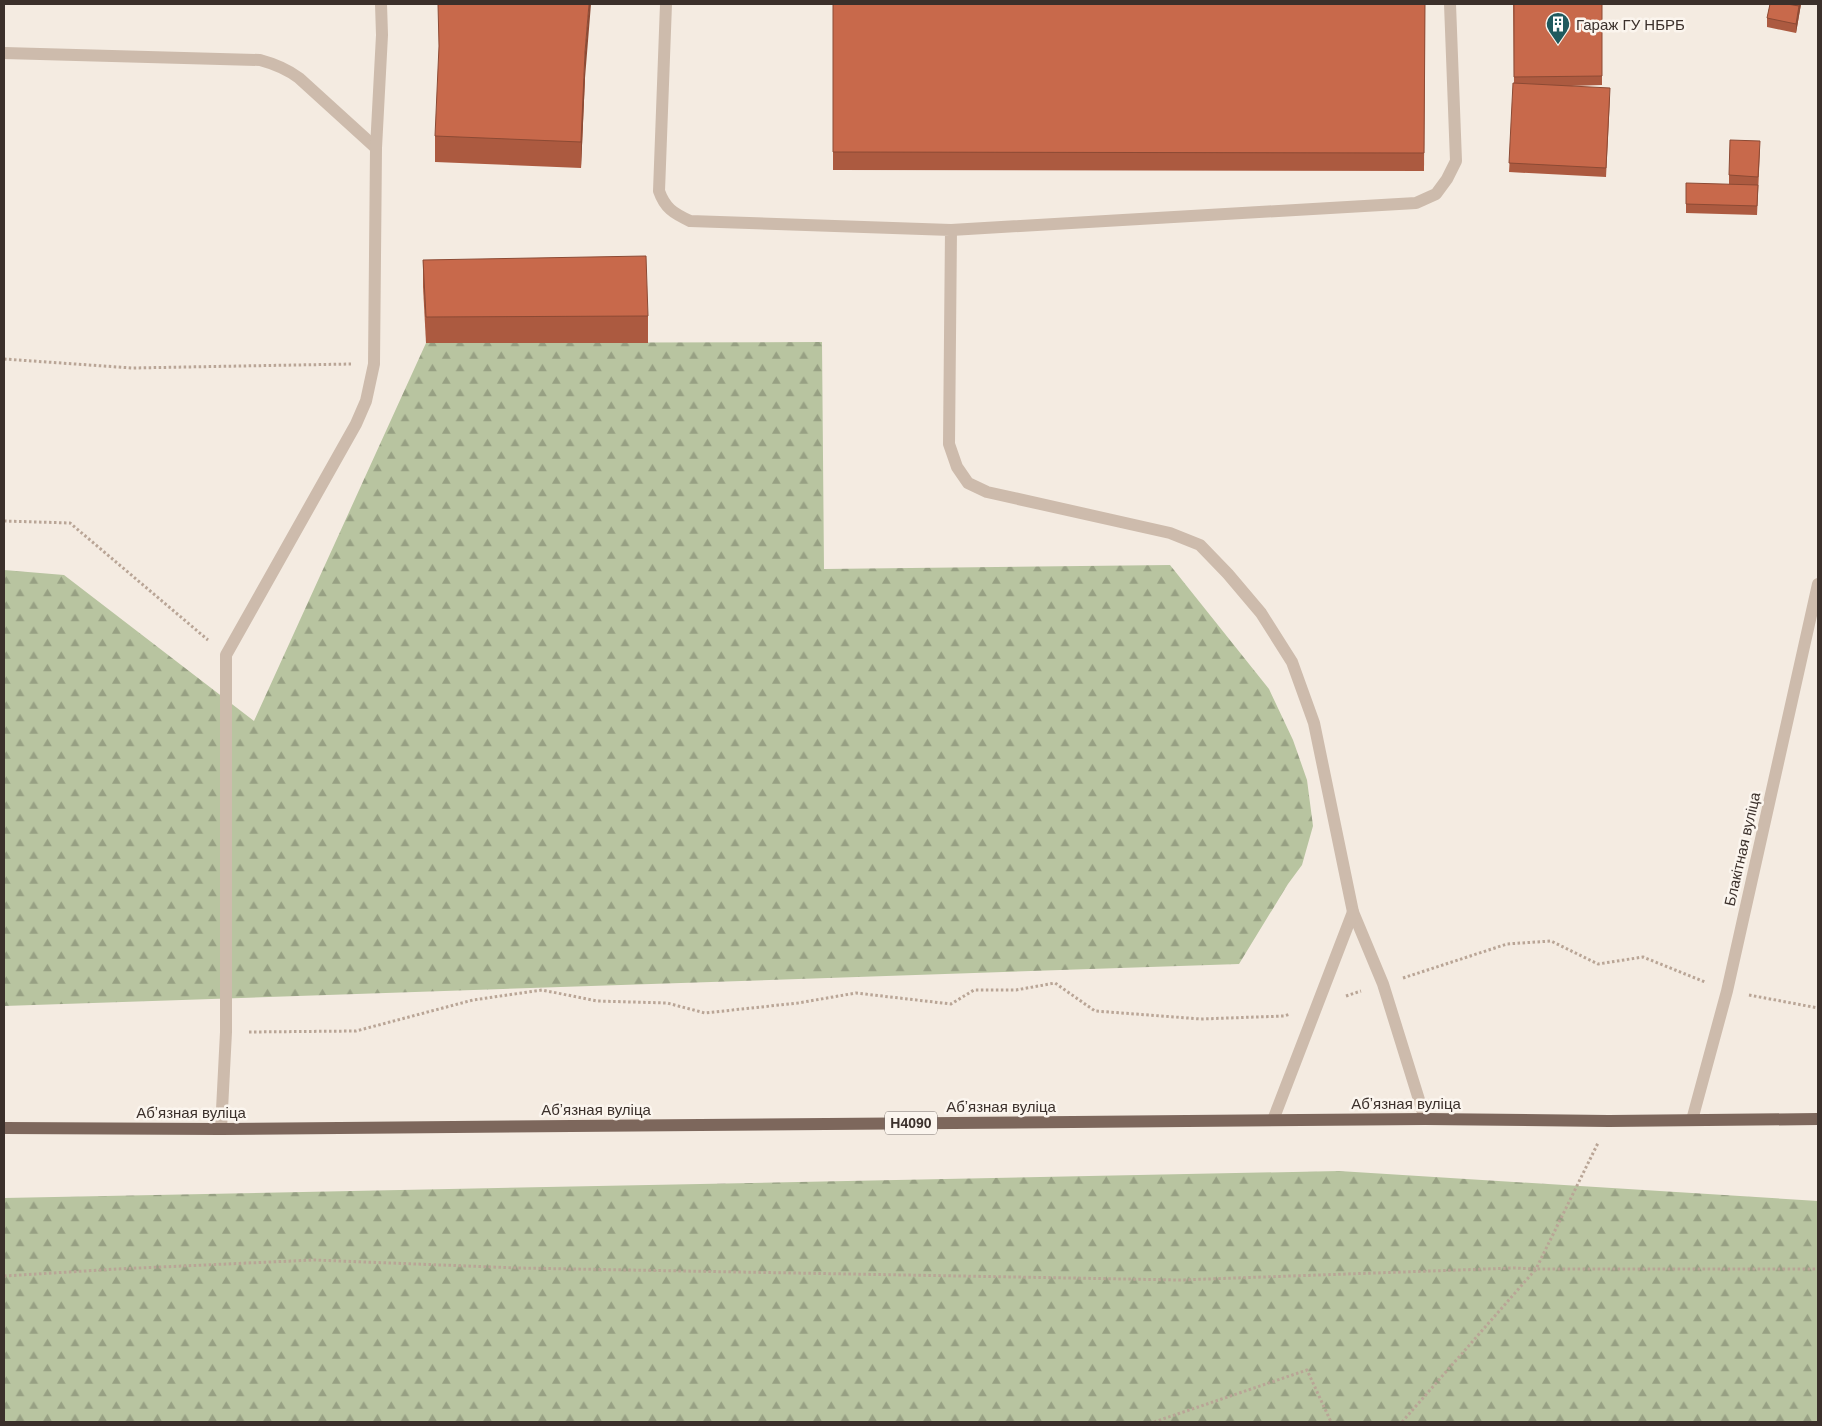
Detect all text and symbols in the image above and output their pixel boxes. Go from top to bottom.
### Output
building icon: Гараж ГУ НБРБ [1545,11,1571,45]
place label: Гараж ГУ НБРБ [1576,16,1685,33]
street label: Блакітная вуліца [1721,790,1764,908]
street label: Абʼязная вуліца [1351,1095,1461,1112]
street label: Абʼязная вуліца [946,1098,1056,1115]
street label: Абʼязная вуліца [541,1101,651,1118]
street label: Абʼязная вуліца [136,1104,246,1121]
road number: Н4090 [885,1112,937,1134]

